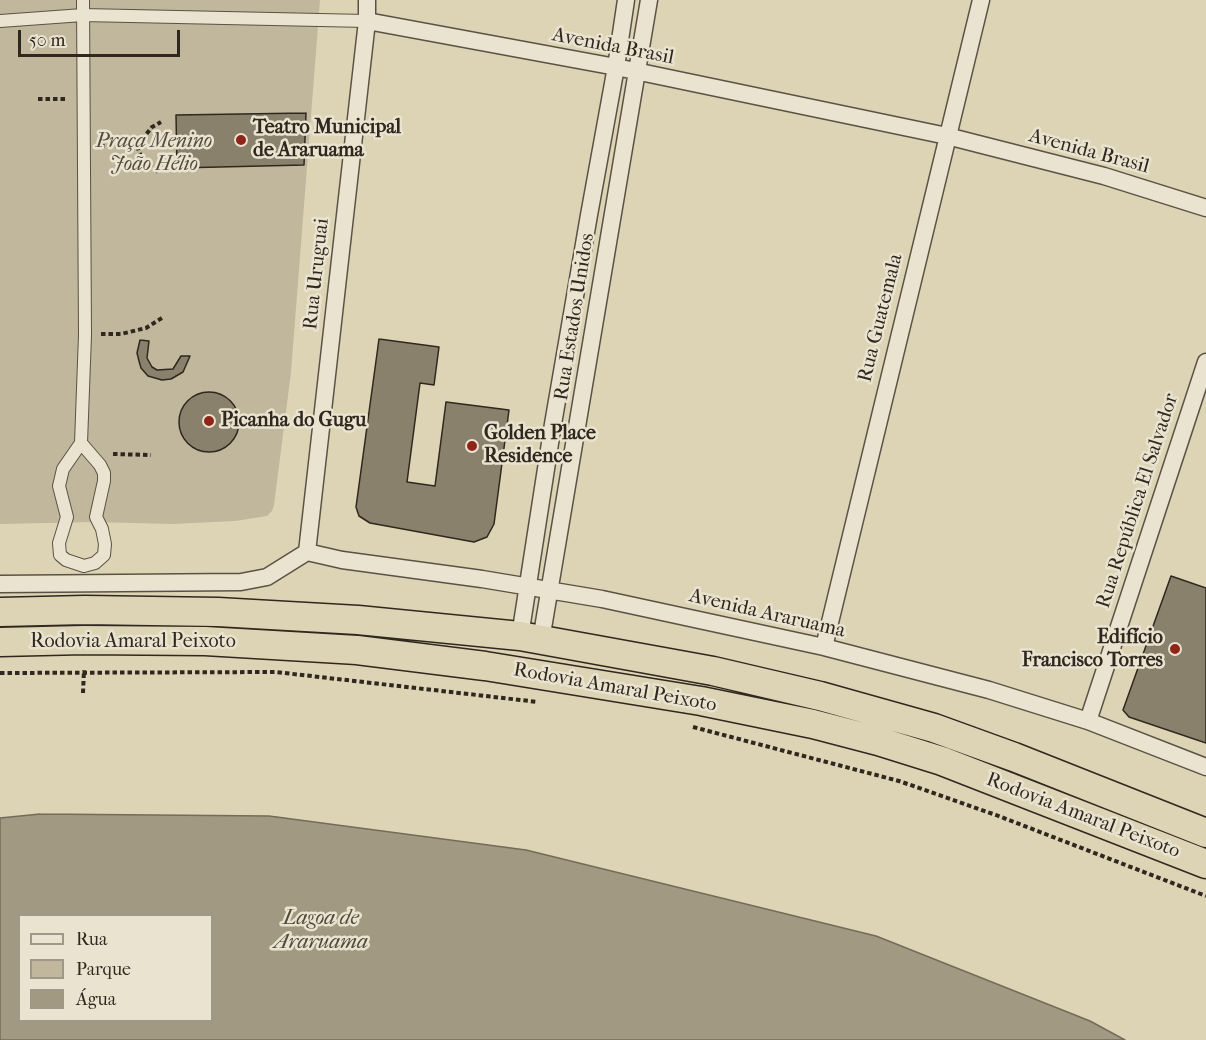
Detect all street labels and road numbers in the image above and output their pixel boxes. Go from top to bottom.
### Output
street label: Avenida Brasil [550,23,676,71]
street label: Avenida Brasil [1026,124,1152,180]
street label: Rua Uruguai [299,217,335,331]
street label: Rua Estados Unidos [550,232,600,402]
street label: Rua Guatemala [853,251,909,385]
street label: Rua República El Salvador [1092,391,1184,611]
street label: Avenida Araruama [687,584,847,644]
street label: Rodovia Amaral Peixoto [30,630,236,654]
street label: Rodovia Amaral Peixoto [512,658,718,718]
street label: Rodovia Amaral Peixoto [983,768,1183,864]

